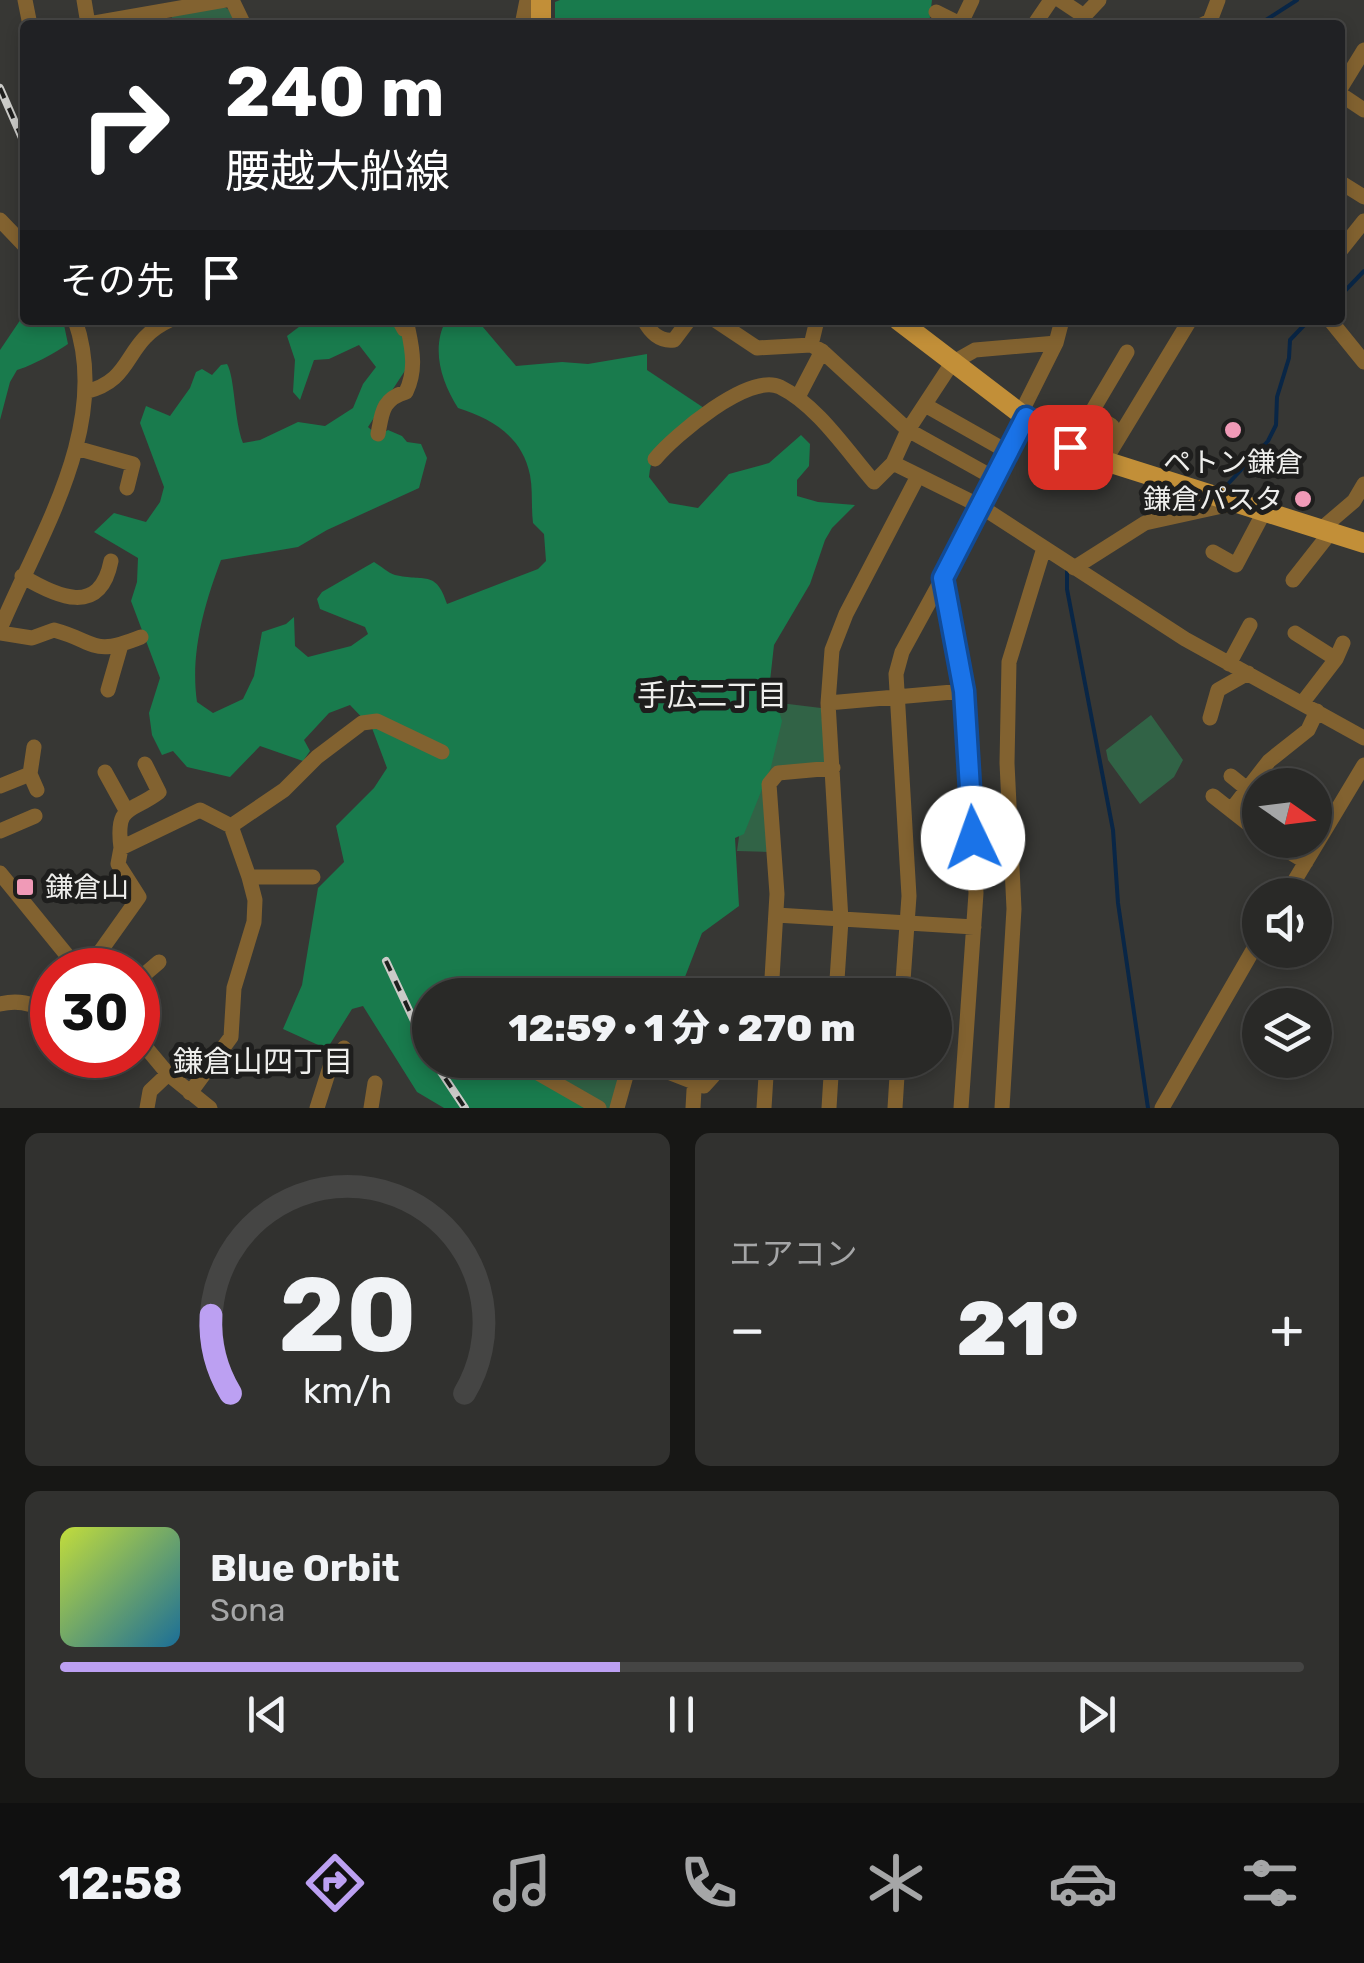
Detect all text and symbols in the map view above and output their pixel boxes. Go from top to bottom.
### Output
text: 240 m [225,51,445,134]
icon: right [60,60,190,190]
text: 腰越大船線 [225,145,450,198]
icon: arrive [194,250,249,305]
text: その先 [60,258,174,304]
pin [1028,405,1113,490]
marker: ペトン鎌倉 [1222,419,1244,441]
icon: arrive [1043,420,1098,475]
place label: ペトン鎌倉 [1163,446,1303,479]
place label: 鎌倉パスタ [1143,483,1283,516]
marker: 鎌倉パスタ [1292,488,1314,510]
district label: 手広二丁目 [637,678,787,714]
north arrow [1242,768,1332,858]
map controls [1242,768,1332,1078]
position arrow [921,786,1025,890]
place label: 鎌倉山 [45,871,129,904]
marker: 鎌倉山 [14,876,36,898]
button: sound [1242,878,1332,968]
speed limit sign: 30 [30,948,160,1078]
button: layers [1242,988,1332,1078]
text: 12:59 · 1 分 · 270 m [509,1005,855,1051]
district label: 鎌倉山四丁目 [173,1044,353,1080]
text: エアコン [730,1235,858,1273]
text: 20 [278,1254,416,1377]
text: 21° [957,1285,1078,1374]
text: − [730,1297,765,1362]
text: + [1270,1297,1304,1362]
text: km/h [303,1370,392,1412]
text: Blue Orbit [210,1545,400,1591]
text: Sona [210,1591,285,1629]
icon: previous [240,1687,295,1742]
icon: pause [654,1687,709,1742]
icon: next [1069,1687,1124,1742]
icon: directions [300,1848,370,1918]
icon: music [487,1848,557,1918]
icon: phone [674,1848,744,1918]
icon: climate [861,1848,931,1918]
icon: car [1048,1848,1118,1918]
icon: filters [1235,1848,1305,1918]
text: 12:58 [59,1857,183,1910]

